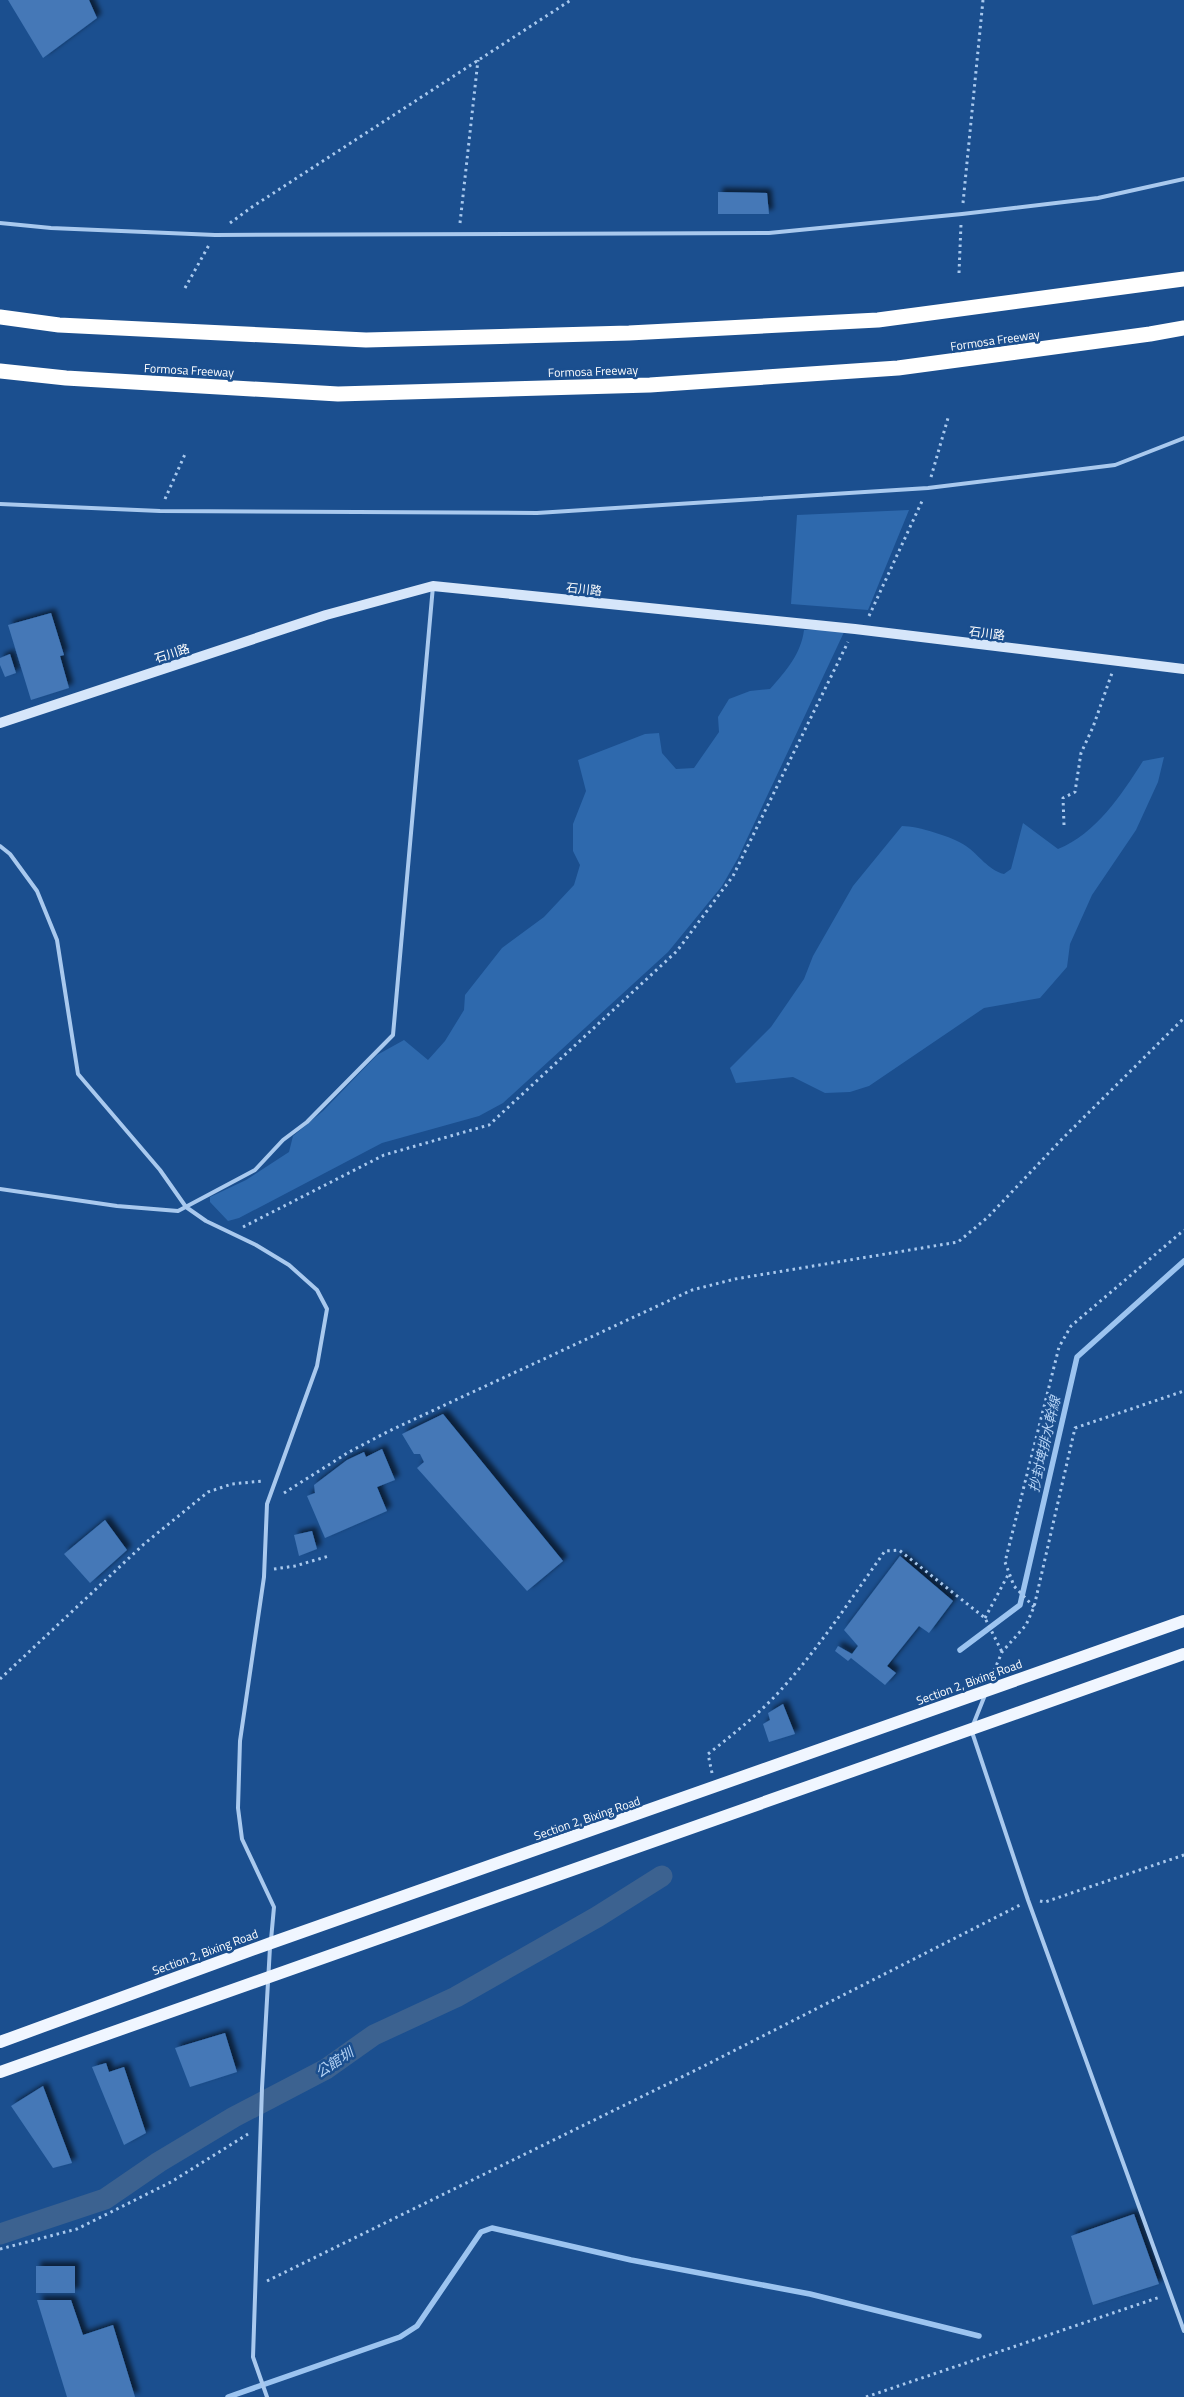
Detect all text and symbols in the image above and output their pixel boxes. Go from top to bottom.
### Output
street label: Formosa Freeway [949,324,1041,356]
street label: Formosa Freeway [143,358,235,382]
street label: Formosa Freeway [548,360,639,382]
street label: 石川路 [565,578,603,600]
street label: 石川路 [968,621,1006,645]
street label: 石川路 [152,638,192,668]
water label: 抄封埤排水幹線 [1023,1392,1066,1494]
street label: Section 2, Bixing Road [913,1654,1025,1710]
street label: Section 2, Bixing Road [531,1791,643,1845]
street label: Section 2, Bixing Road [149,1924,261,1980]
water label: 公館圳 [311,2041,359,2082]

